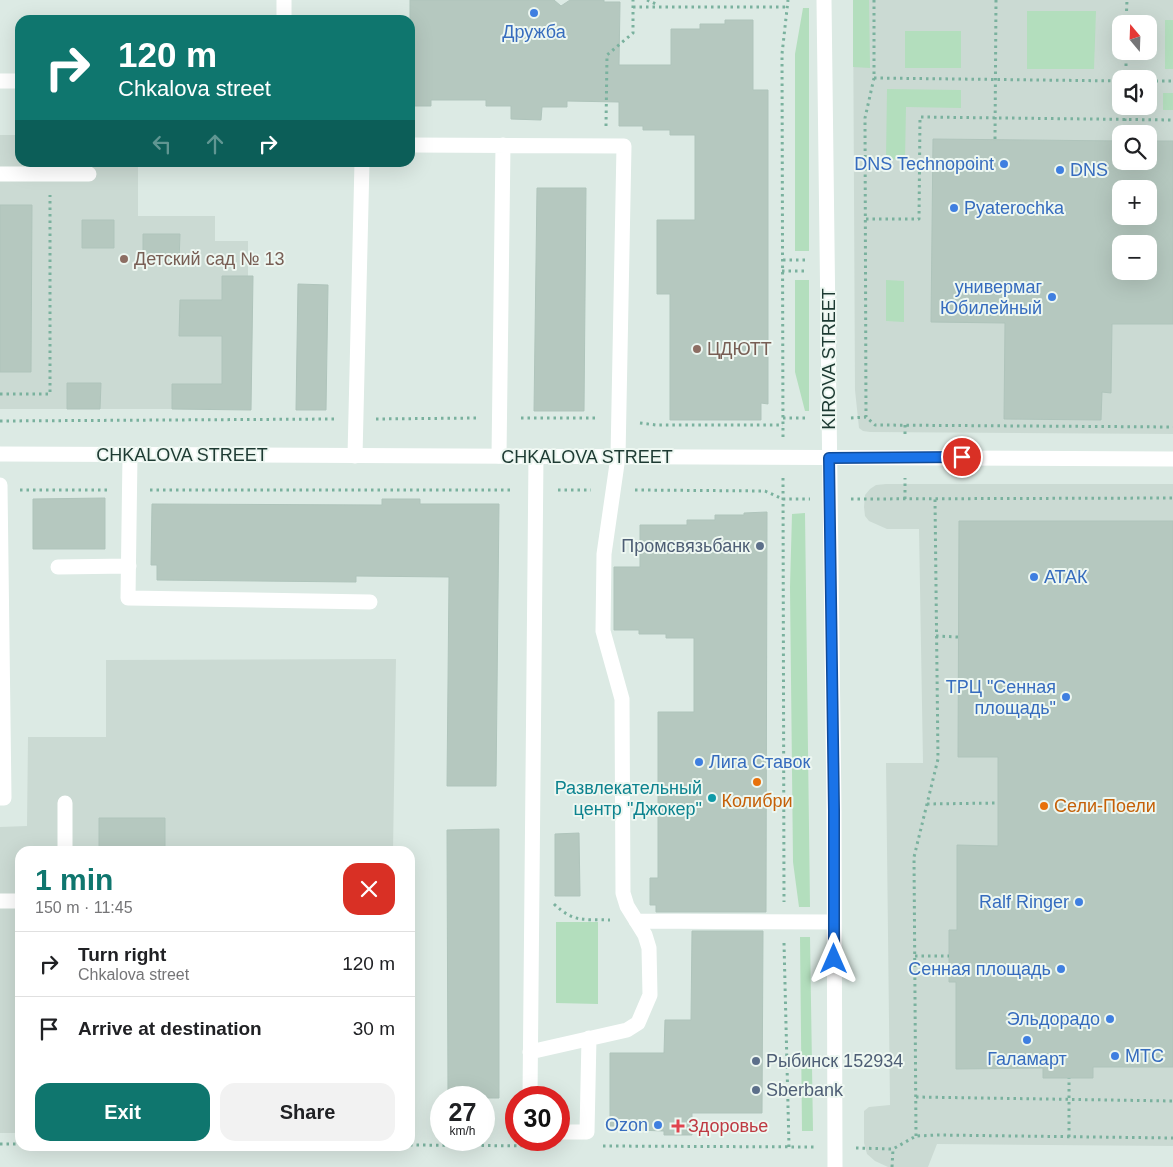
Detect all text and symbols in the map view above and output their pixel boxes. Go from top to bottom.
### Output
marker: Дружба [528,7,540,19]
north arrow [1112,15,1158,60]
map controls [1112,15,1157,280]
place label: Дружба [502,22,567,42]
icon: right [35,35,100,100]
text: 120 m [118,35,217,74]
button: sound [1112,70,1157,115]
text: Chkalova street [118,76,271,101]
button: search [1112,125,1157,170]
icon: left [148,130,176,158]
icon: ahead [201,130,229,158]
icon: right [254,130,282,158]
place label: DNS Technopoint [854,154,994,174]
marker: DNS Technopoint [998,158,1010,170]
place label: DNS [1070,160,1108,180]
marker: DNS [1054,164,1066,176]
button: + [1112,180,1157,225]
place label: Pyaterochka [964,198,1065,218]
marker: Pyaterochka [948,202,960,214]
button: − [1112,235,1157,280]
place label: Детский сад № 13 [134,249,284,269]
marker: Детский сад № 13 [118,253,130,265]
place label: универмаг Юбилейный [940,277,1042,318]
street label: KIROVA STREET [819,288,839,430]
marker: универмаг Юбилейный [1046,291,1058,303]
place label: ЦДЮТТ [707,339,772,359]
marker: ЦДЮТТ [691,343,703,355]
pin [941,436,983,478]
icon: arrive [948,443,976,471]
street label: CHKALOVA STREET [96,445,268,465]
street label: CHKALOVA STREET [501,447,673,467]
place label: Промсвязьбанк [621,536,750,556]
marker: Промсвязьбанк [754,540,766,552]
place label: АТАК [1044,567,1088,587]
marker: АТАК [1028,571,1040,583]
place label: ТРЦ "Сенная площадь" [946,677,1056,718]
marker: ТРЦ "Сенная площадь" [1060,691,1072,703]
place label: Лига Ставок [709,752,810,772]
marker: Лига Ставок [693,756,705,768]
marker: Колибри [751,776,763,788]
place label: Развлекательный центр "Джокер" [555,778,702,819]
place label: Колибри [721,791,793,811]
marker: Развлекательный центр "Джокер" [706,792,718,804]
place label: Сели-Поели [1054,796,1156,816]
marker: Сели-Поели [1038,800,1050,812]
text: 1 min [35,863,113,896]
button: close [343,863,395,915]
place label: Ralf Ringer [979,892,1069,912]
marker: Ralf Ringer [1073,896,1085,908]
text: 150 m · 11:45 [35,899,133,916]
position arrow [807,932,859,984]
text: Turn right [78,944,166,965]
icon: right [35,950,63,978]
text: 120 m [342,953,395,974]
place label: Сенная площадь [908,959,1051,979]
marker: Сенная площадь [1055,963,1067,975]
text: Chkalova street [78,966,189,983]
place label: Эльдорадо [1007,1009,1100,1029]
marker: Эльдорадо [1104,1013,1116,1025]
icon: arrive [35,1015,63,1043]
text: Arrive at destination [78,1018,262,1039]
text: 30 m [353,1018,395,1039]
marker: Галамарт [1021,1034,1033,1046]
place label: МТС [1125,1046,1164,1066]
place label: Галамарт [987,1049,1067,1069]
marker: МТС [1109,1050,1121,1062]
place label: Рыбинск 152934 [766,1051,903,1071]
marker: Рыбинск 152934 [750,1055,762,1067]
place label: Sberbank [766,1080,844,1100]
button: Exit [35,1083,210,1141]
button: Share [220,1083,395,1141]
marker: Sberbank [750,1084,762,1096]
speed limit sign: 30 [505,1086,570,1151]
text: 27 [449,1098,476,1126]
place label: Ozon [605,1115,648,1135]
place label: Здоровье [688,1116,768,1136]
marker: Ozon [652,1119,664,1131]
marker: Здоровье [672,1120,684,1132]
text: km/h [449,1124,476,1138]

